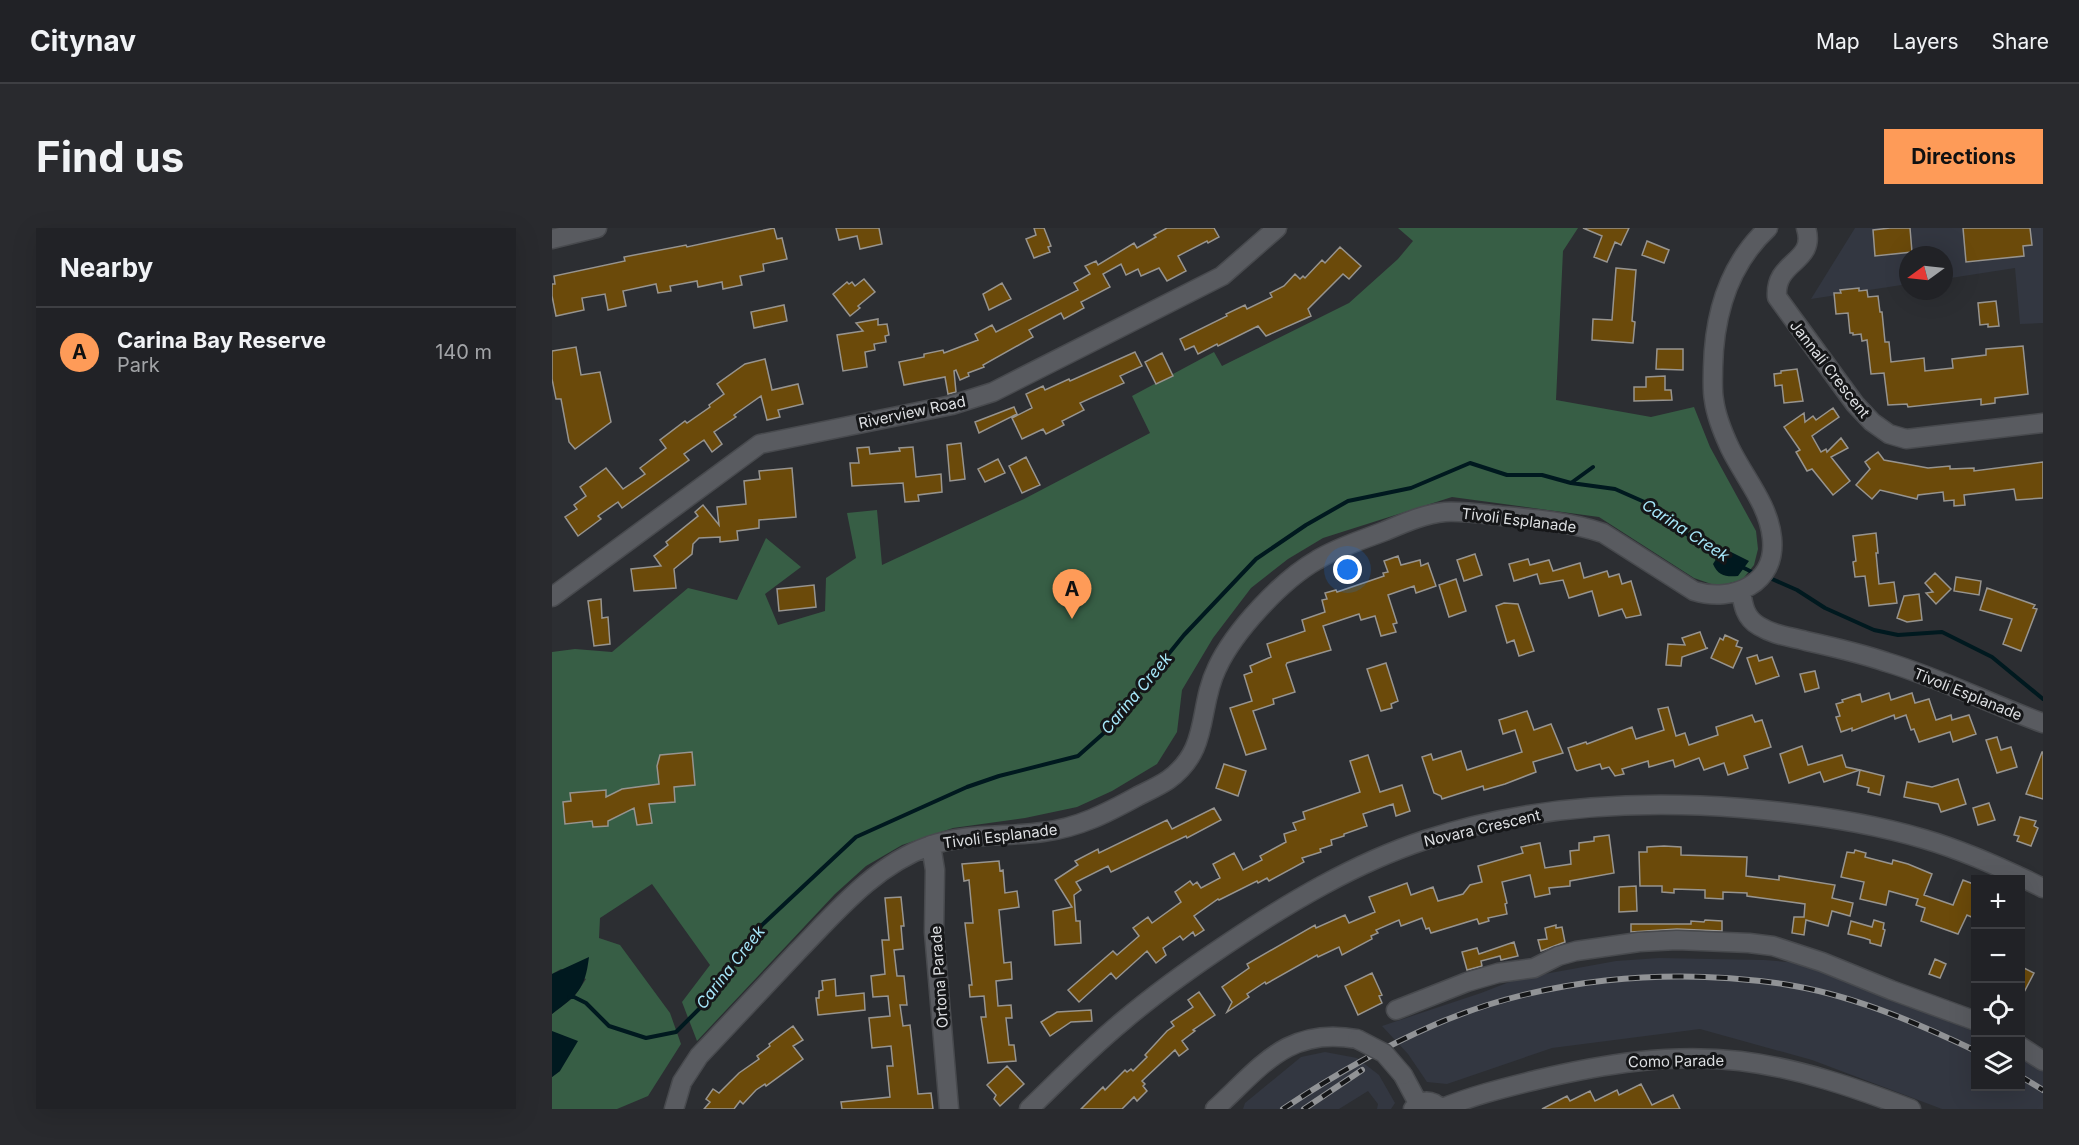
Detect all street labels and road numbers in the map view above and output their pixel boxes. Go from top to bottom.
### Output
street label: Jannali Crescent [1786,316,1874,422]
street label: Riverview Road [857,391,967,433]
street label: Tivoli Esplanade [1461,504,1577,536]
street label: Tivoli Esplanade [1911,664,2025,724]
street label: Novara Crescent [1422,805,1542,851]
street label: Tivoli Esplanade [942,820,1058,852]
street label: Ortona Parade [926,925,952,1029]
street label: Como Parade [1628,1051,1724,1071]

